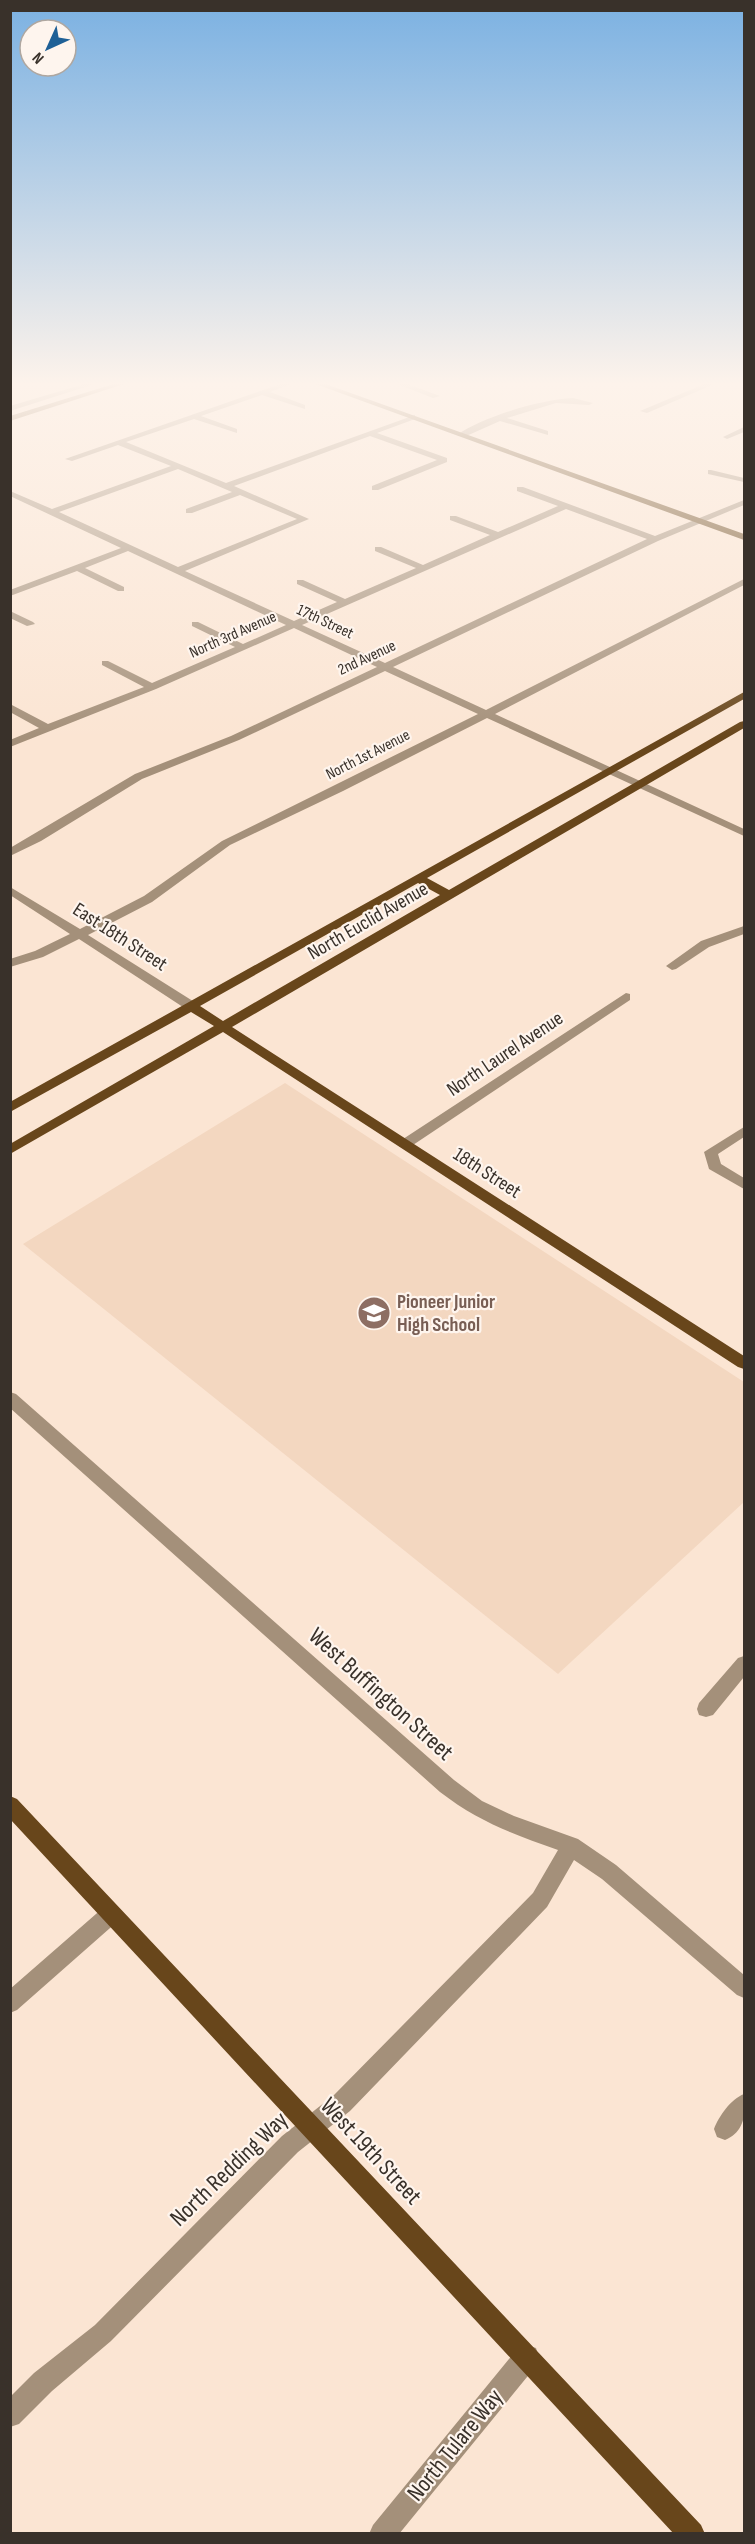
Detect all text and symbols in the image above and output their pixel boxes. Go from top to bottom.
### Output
north arrow [18,18,78,78]
text: N [29,48,48,67]
street label: 17th Street [294,601,356,643]
street label: North 3rd Avenue [187,607,279,663]
street label: 2nd Avenue [335,636,399,680]
street label: North 1st Avenue [323,726,413,784]
street label: North Euclid Avenue [303,877,433,965]
street label: East 18th Street [68,898,172,976]
street label: North Laurel Avenue [442,1006,568,1102]
street label: 18th Street [449,1142,525,1204]
place label: Pioneer Junior High School [397,1290,495,1337]
school or university icon: Pioneer Junior High School [356,1295,392,1331]
street label: West Buffington Street [303,1621,459,1767]
street label: West 19th Street [314,2091,428,2211]
street label: North Redding Way [164,2106,294,2232]
street label: North Tulare Way [401,2383,509,2507]

